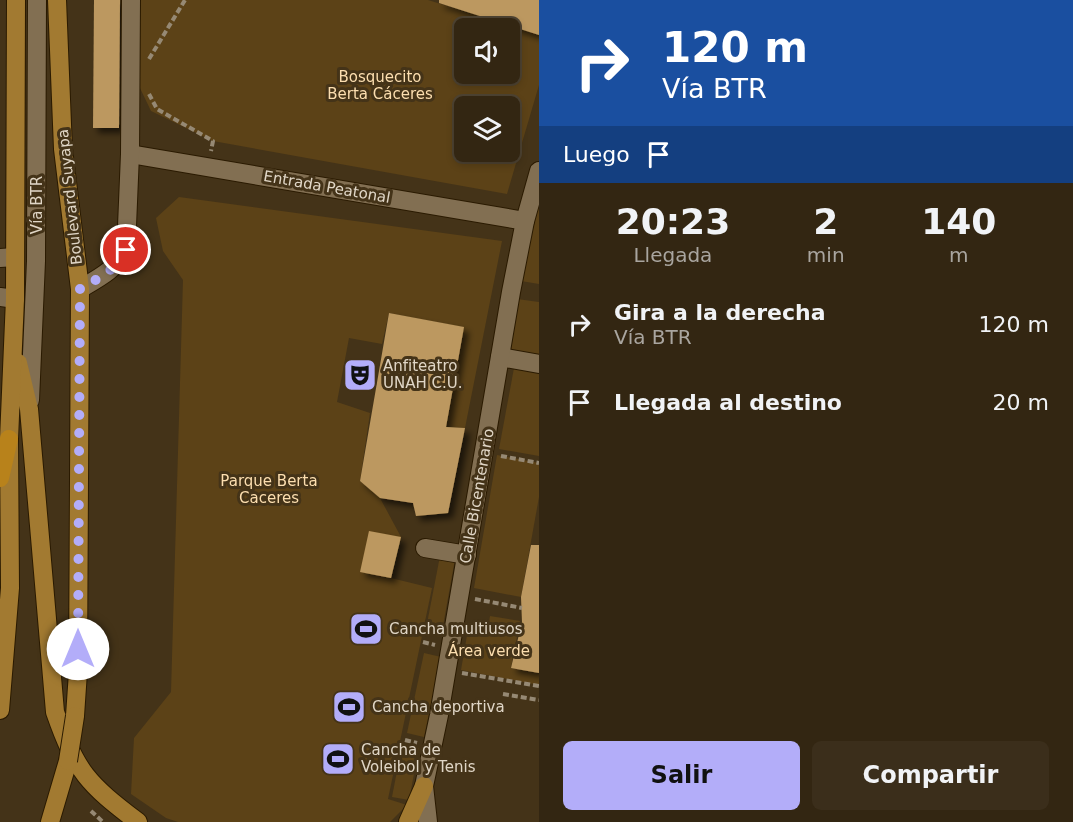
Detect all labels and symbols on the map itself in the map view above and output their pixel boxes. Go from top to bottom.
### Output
park label: Bosquecito Berta Cáceres [327,68,433,103]
street label: Boulevard Suyapa [54,128,86,266]
street label: Entrada Peatonal [262,167,392,207]
street label: Vía BTR [28,176,46,234]
pin [100,224,151,275]
theatre icon: Anfiteatro UNAH C.U. [342,357,378,393]
place label: Anfiteatro UNAH C.U. [383,357,463,392]
street label: Calle Bicentenario [456,427,498,565]
park label: Parque Berta Caceres [220,472,318,507]
sports icon: Cancha multiusos [348,611,384,647]
position arrow [46,617,110,681]
place label: Cancha multiusos [389,620,523,638]
park label: Área verde [448,641,530,660]
sports icon: Cancha deportiva [331,689,367,725]
place label: Cancha deportiva [372,698,505,716]
sports icon: Cancha de Voleibol y Tenis [320,741,356,777]
place label: Cancha de Voleibol y Tenis [361,741,476,776]

